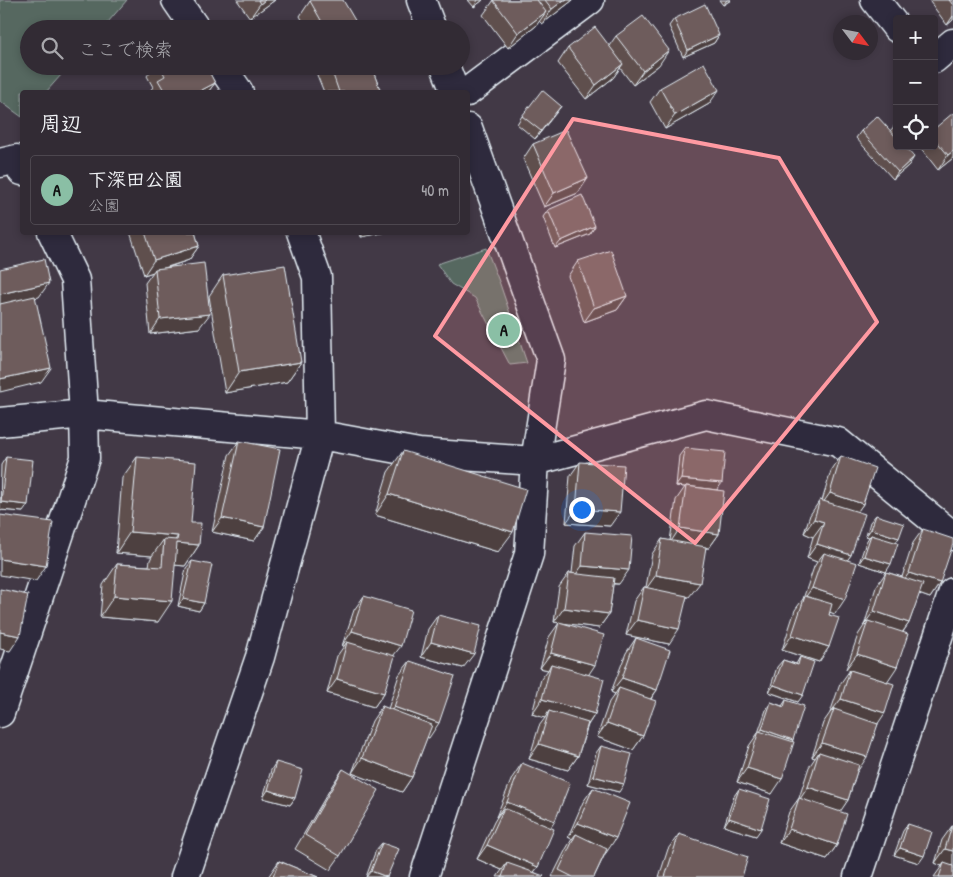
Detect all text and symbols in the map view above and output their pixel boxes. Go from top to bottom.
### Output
north arrow [833,15,878,60]
map controls [893,15,938,150]
button: + [893,15,938,60]
search box [20,20,470,75]
icon: search [38,34,66,62]
text: ここで検索 [78,36,173,62]
button: − [893,60,938,105]
button: locate [893,105,938,150]
text: 周辺 [40,109,82,138]
text: 下深田公園 [88,166,183,192]
text: A [53,179,61,201]
text: 40 m [421,179,449,201]
text: 公園 [88,194,120,216]
pin: A [488,311,520,349]
your location [569,497,595,523]

